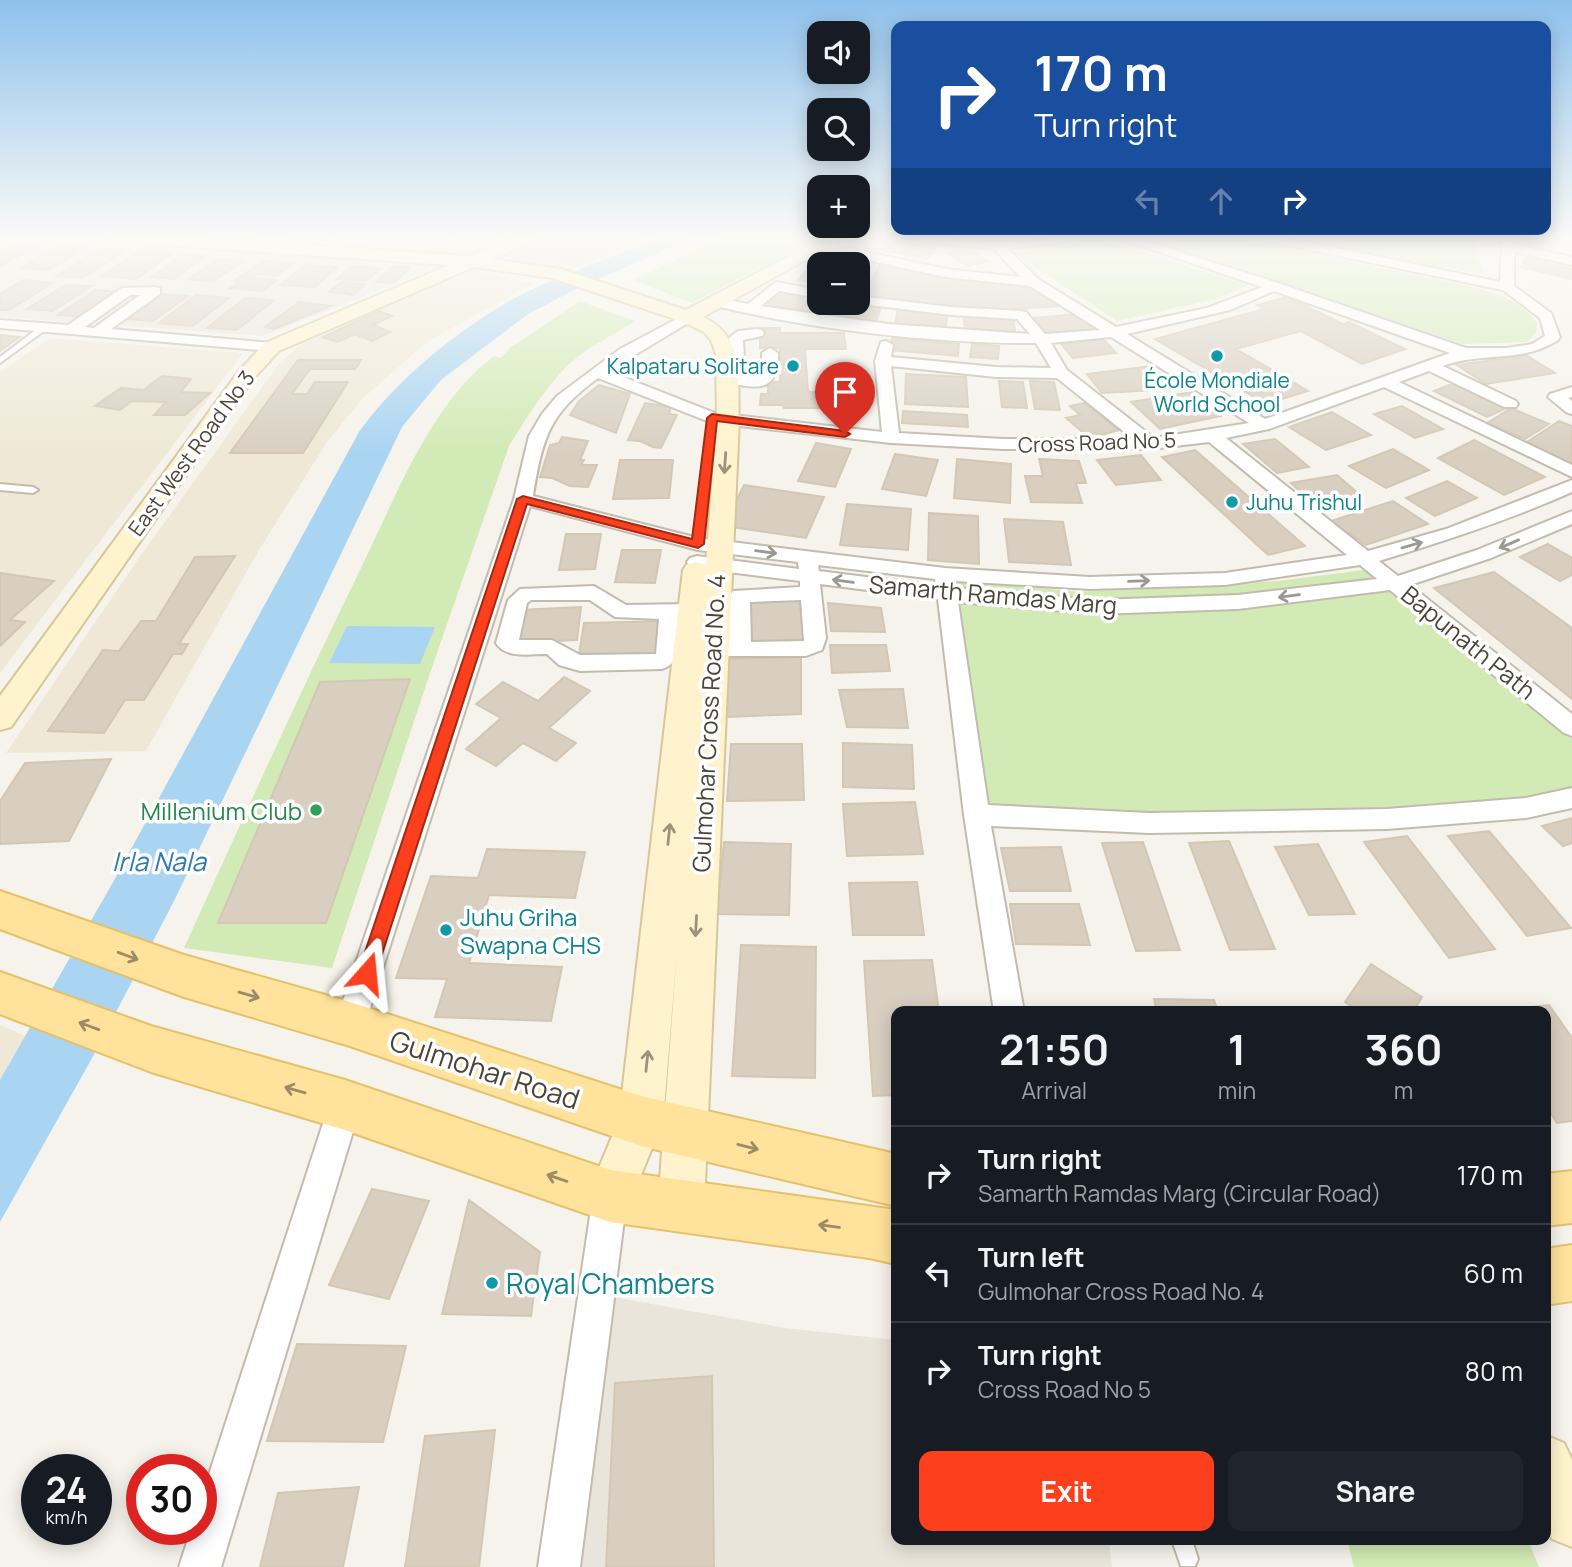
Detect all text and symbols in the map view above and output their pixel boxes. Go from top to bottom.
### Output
map controls [807,21,870,315]
button: sound [807,21,870,84]
text: 170 m [1034,39,1168,106]
icon: right [919,49,1010,140]
button: search [807,98,870,161]
text: Turn right [1034,103,1177,147]
button: + [807,175,870,238]
icon: left [1129,182,1167,220]
icon: ahead [1202,182,1240,220]
icon: right [1275,182,1313,220]
button: − [807,252,870,315]
marker: École Mondiale World School [1209,348,1225,364]
place label: Kalpataru Solitare [607,352,779,380]
marker: Kalpataru Solitare [785,358,801,374]
pin [815,362,875,434]
street label: East West Road No 3 [121,365,261,541]
place label: École Mondiale World School [1144,366,1290,418]
icon: arrive [826,373,864,411]
street label: Cross Road No 5 [1018,425,1176,459]
one-way arrow [718,452,731,474]
place label: Juhu Trishul [1246,488,1362,516]
marker: Juhu Trishul [1224,494,1240,510]
one-way arrow [1401,538,1423,551]
one-way arrow [1499,538,1521,551]
one-way arrow [754,546,777,559]
street label: Samarth Ramdas Marg [868,567,1118,621]
street label: Gulmohar Cross Road No. 4 [684,573,732,873]
one-way arrow [832,574,855,587]
one-way arrow [1127,575,1150,588]
street label: Bapunath Path [1395,578,1543,706]
one-way arrow [1278,589,1301,602]
place label: Millenium Club [141,794,302,827]
marker: Millenium Club [308,802,324,818]
one-way arrow [663,824,676,846]
water label: Irla Nala [112,843,208,879]
place label: Juhu Griha Swapna CHS [460,900,601,961]
one-way arrow [689,914,702,937]
marker: Juhu Griha Swapna CHS [438,922,454,938]
position arrow [330,936,404,1010]
one-way arrow [117,951,139,963]
one-way arrow [237,989,260,1002]
one-way arrow [79,1019,101,1031]
street label: Gulmohar Road [385,1020,585,1118]
text: 21:50 [999,1020,1109,1078]
text: 1 [1228,1020,1246,1078]
text: 360 [1364,1020,1443,1078]
one-way arrow [641,1050,654,1073]
text: Arrival [1021,1074,1087,1106]
text: min [1218,1074,1256,1106]
text: m [1394,1074,1413,1106]
one-way arrow [284,1083,306,1096]
one-way arrow [736,1141,759,1154]
text: Turn right [978,1141,1102,1177]
icon: right [919,1156,957,1194]
text: 170 m [1457,1157,1523,1193]
one-way arrow [547,1171,569,1183]
text: Samarth Ramdas Marg (Circular Road) [978,1177,1381,1209]
one-way arrow [818,1219,841,1232]
text: Turn left [978,1239,1085,1275]
icon: left [919,1254,957,1292]
text: 60 m [1464,1255,1523,1291]
place label: Royal Chambers [506,1264,715,1302]
marker: Royal Chambers [484,1275,500,1291]
text: Gulmohar Cross Road No. 4 [978,1275,1264,1307]
text: Turn right [978,1337,1102,1373]
icon: right [919,1352,957,1390]
text: 80 m [1465,1353,1523,1389]
text: Cross Road No 5 [978,1373,1151,1405]
button: Exit [919,1451,1214,1531]
button: Share [1228,1451,1523,1531]
speed limit sign: 30 [126,1454,217,1545]
text: 24 [46,1466,87,1514]
text: km/h [46,1505,87,1529]

